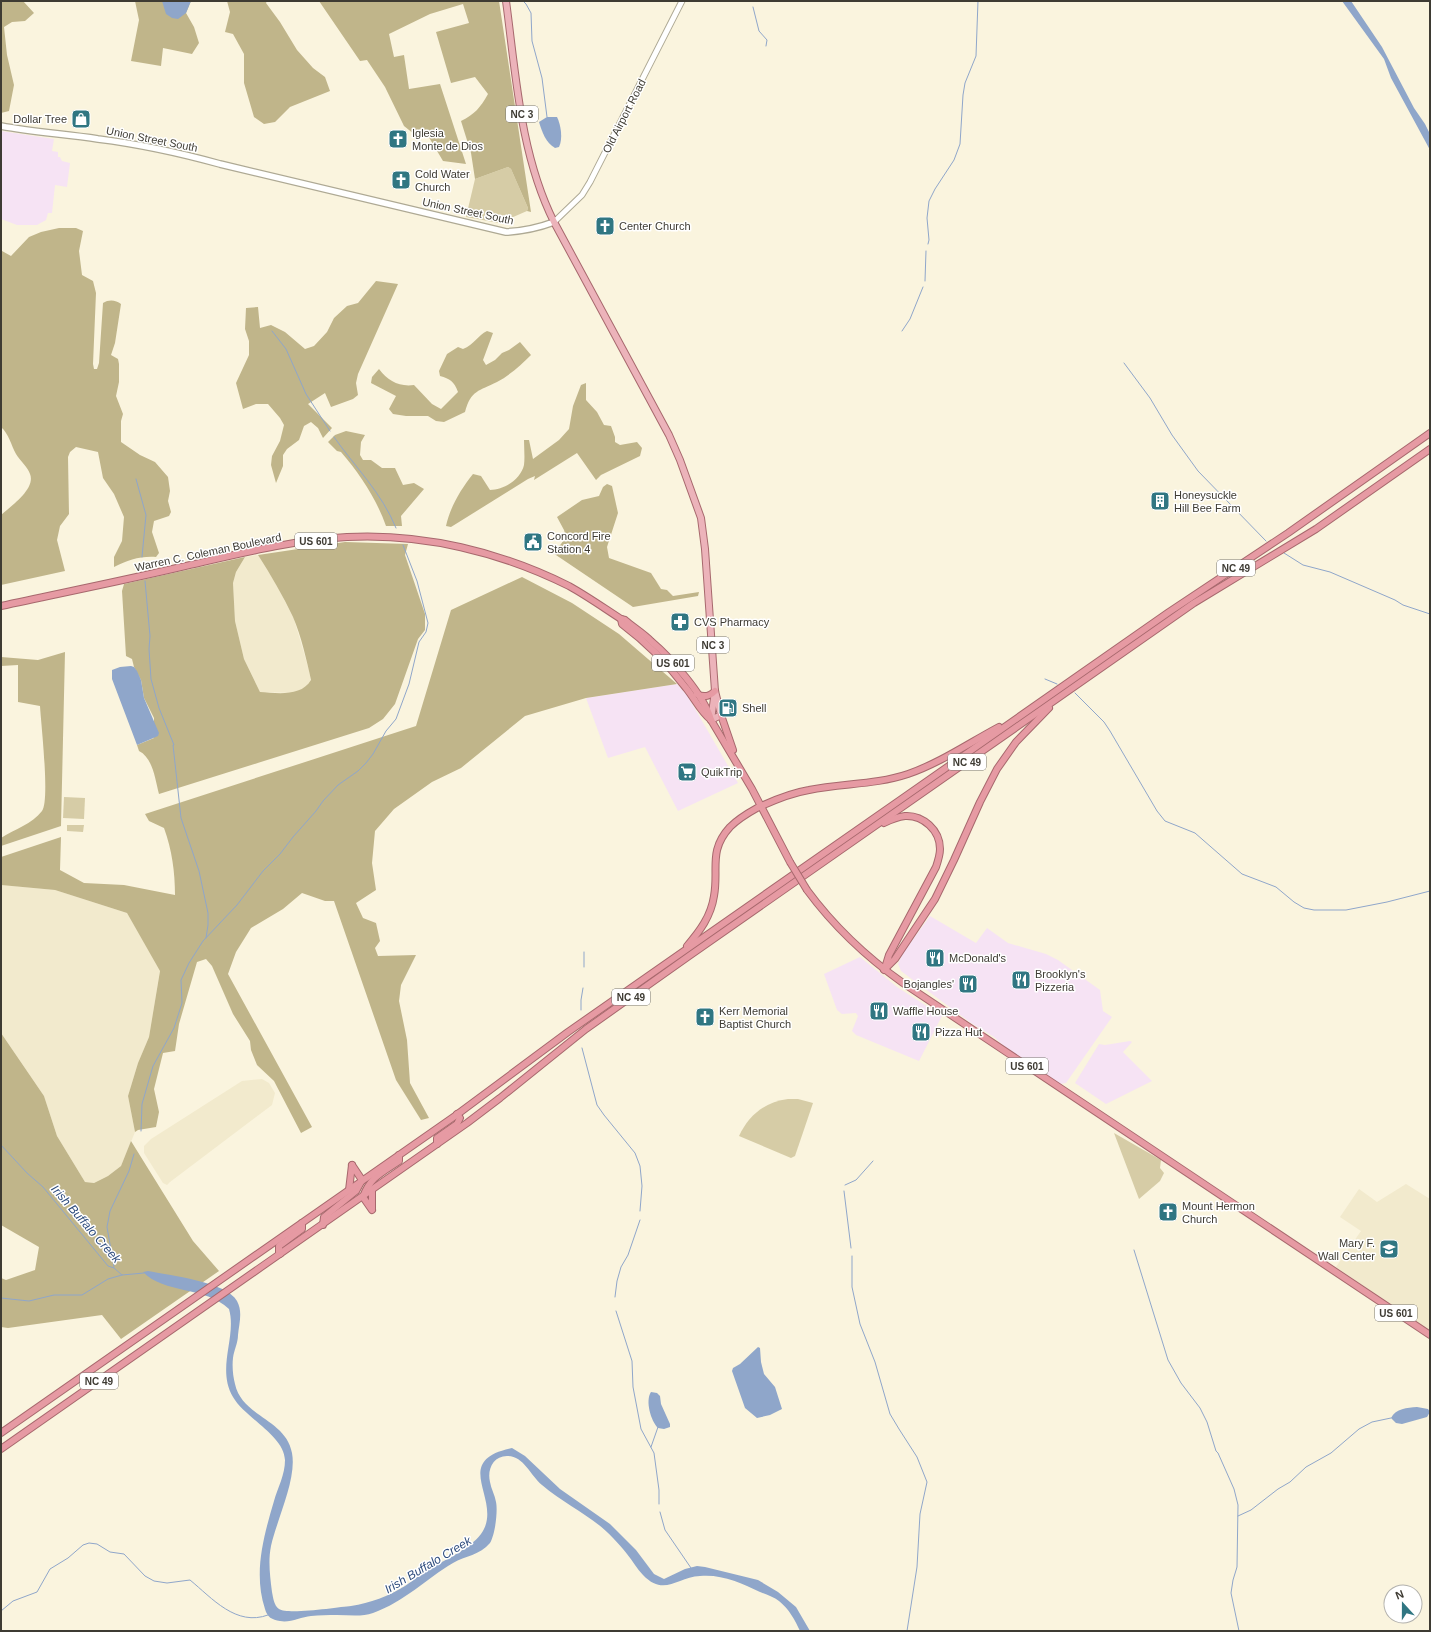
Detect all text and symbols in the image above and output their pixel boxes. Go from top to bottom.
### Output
street label: Old Airport Road [600,77,648,155]
road number: NC 3 [506,106,538,122]
shop icon: Dollar Tree [70,108,92,130]
place label: Dollar Tree [13,113,67,125]
street label: Union Street South [105,124,199,154]
place label: Iglesia Monte de Dios [412,127,483,152]
church icon: Iglesia Monte de Dios [387,128,409,150]
place label: Cold Water Church [415,168,470,193]
church icon: Cold Water Church [390,169,412,191]
street label: Union Street South [421,195,515,227]
church icon: Center Church [594,215,616,237]
place label: Center Church [619,220,691,232]
place label: Honeysuckle Hill Bee Farm [1174,489,1241,514]
building icon: Honeysuckle Hill Bee Farm [1149,490,1171,512]
place label: Concord Fire Station 4 [547,530,611,555]
street label: Warren C. Coleman Boulevard [134,531,282,573]
public building icon: Concord Fire Station 4 [522,531,544,553]
road number: US 601 [295,533,337,549]
road number: NC 49 [1217,560,1255,576]
pharmacy icon: CVS Pharmacy [669,611,691,633]
place label: CVS Pharmacy [694,616,770,628]
road number: NC 3 [697,637,729,653]
road number: US 601 [652,655,694,671]
fuel station icon: Shell [717,697,739,719]
place label: Shell [742,702,766,714]
road number: NC 49 [948,754,986,770]
supermarket icon: QuikTrip [676,761,698,783]
place label: QuikTrip [701,766,742,778]
restaurant icon: McDonald's [924,947,946,969]
place label: McDonald's [949,952,1007,964]
place label: Brooklyn's Pizzeria [1035,968,1086,993]
restaurant icon: Brooklyn's Pizzeria [1010,969,1032,991]
restaurant icon: Bojangles' [957,973,979,995]
place label: Bojangles' [904,978,954,990]
road number: NC 49 [612,989,650,1005]
restaurant icon: Waffle House [868,1000,890,1022]
place label: Kerr Memorial Baptist Church [719,1005,791,1030]
place label: Waffle House [893,1005,958,1017]
church icon: Kerr Memorial Baptist Church [694,1006,716,1028]
restaurant icon: Pizza Hut [910,1021,932,1043]
place label: Pizza Hut [935,1026,982,1038]
road number: US 601 [1006,1058,1048,1074]
water label: Irish Buffalo Creek [48,1182,124,1267]
place label: Mount Hermon Church [1182,1200,1255,1225]
church icon: Mount Hermon Church [1157,1201,1179,1223]
place label: Mary F. Wall Center [1318,1237,1375,1262]
school or university icon: Mary F. Wall Center [1378,1238,1400,1260]
road number: US 601 [1375,1305,1417,1321]
road number: NC 49 [80,1373,118,1389]
water label: Irish Buffalo Creek [382,1533,475,1596]
north arrow [1383,1584,1423,1624]
text: N [1394,1588,1405,1602]

